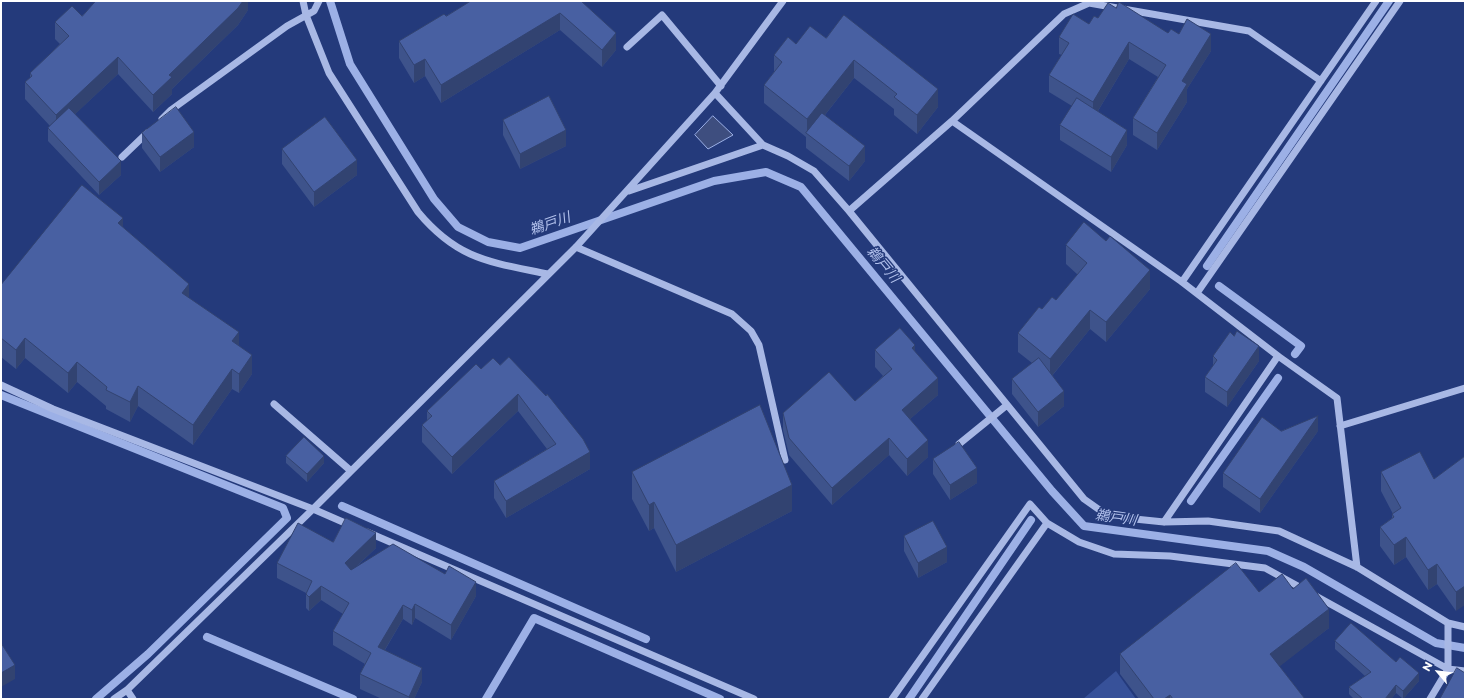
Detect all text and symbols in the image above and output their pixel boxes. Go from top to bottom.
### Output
water label: 鵜戸川 [527,209,573,239]
water label: 鵜戸川 [863,244,903,286]
water label: 鵜戸川 [1094,507,1138,529]
north arrow [1418,652,1458,692]
text: N [1419,659,1436,674]

